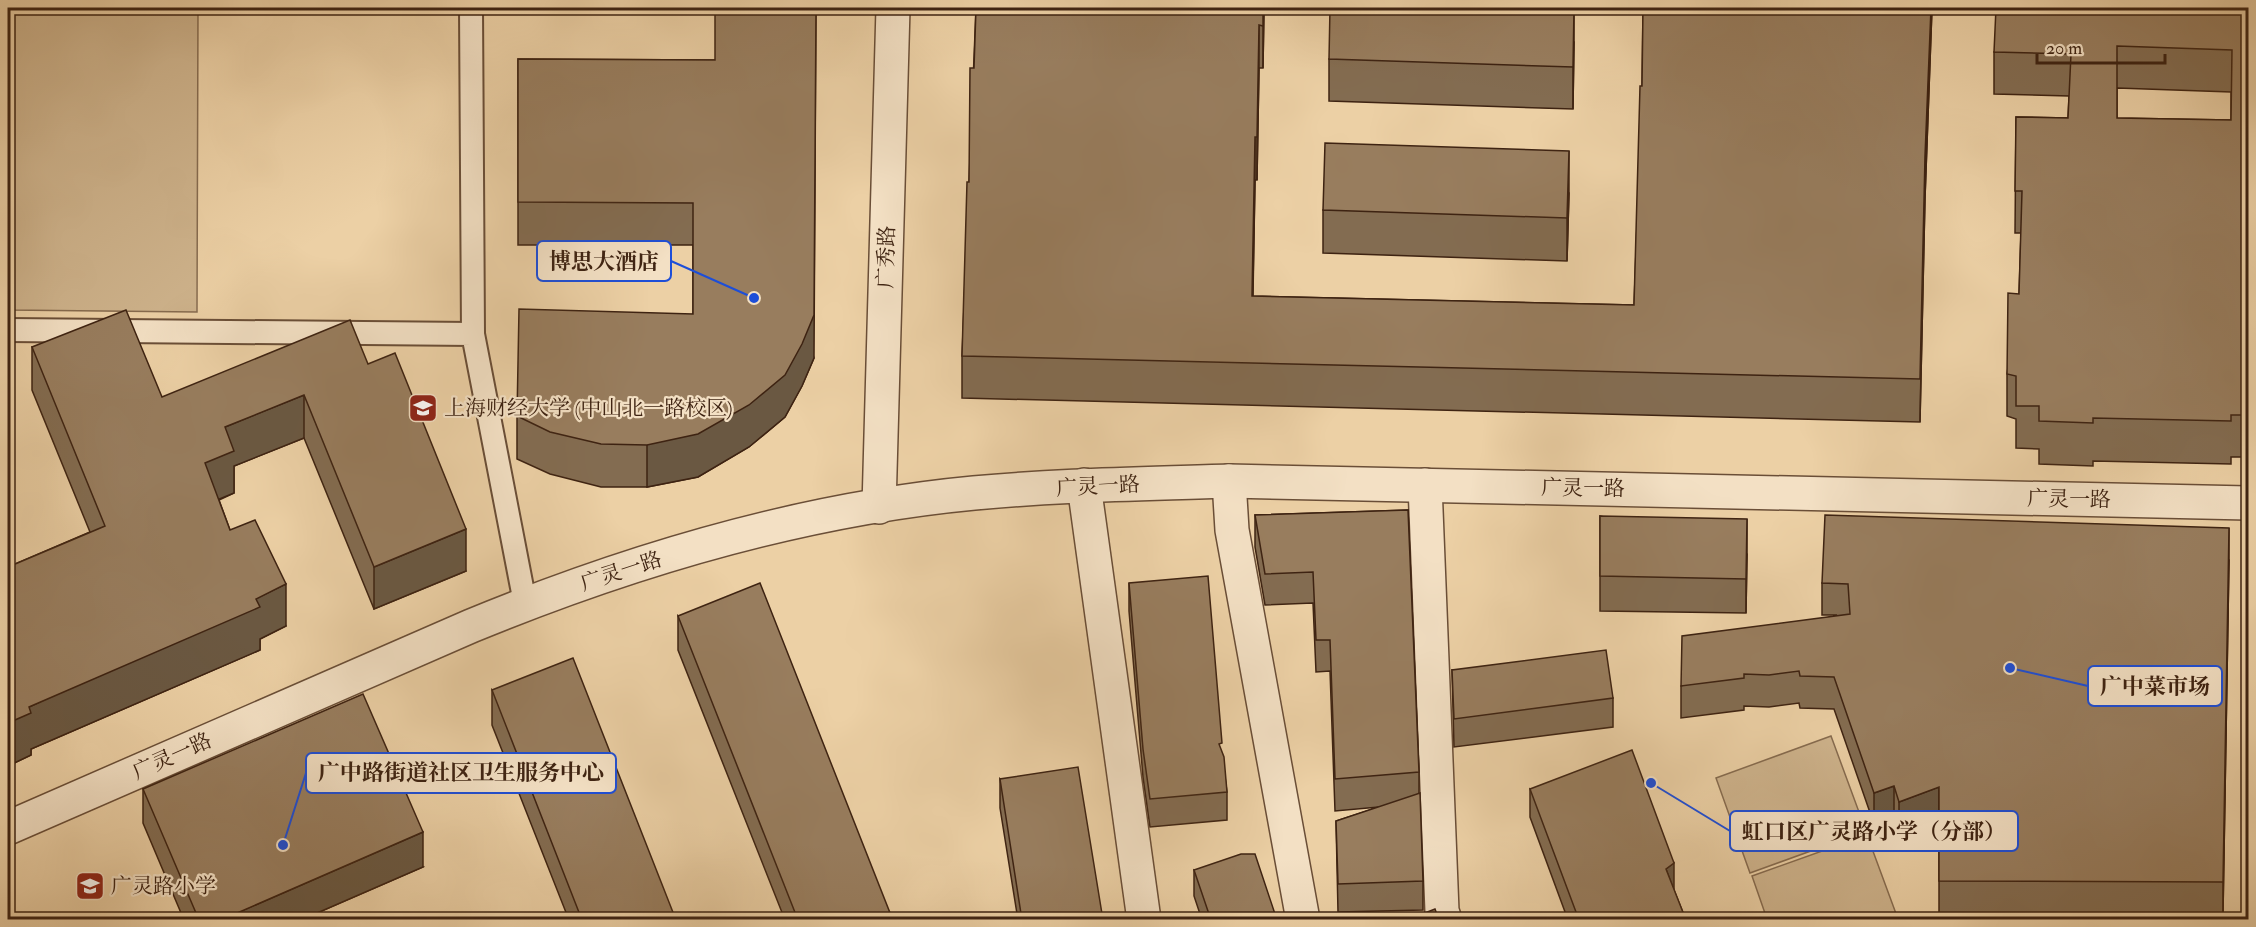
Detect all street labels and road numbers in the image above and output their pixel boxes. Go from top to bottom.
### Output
street label: 广秀路 [872,225,901,289]
street label: 广灵一路 [1055,471,1141,502]
street label: 广灵一路 [1541,474,1625,503]
street label: 广灵一路 [2027,485,2111,514]
street label: 广灵一路 [577,546,665,597]
street label: 广灵一路 [128,727,216,786]

